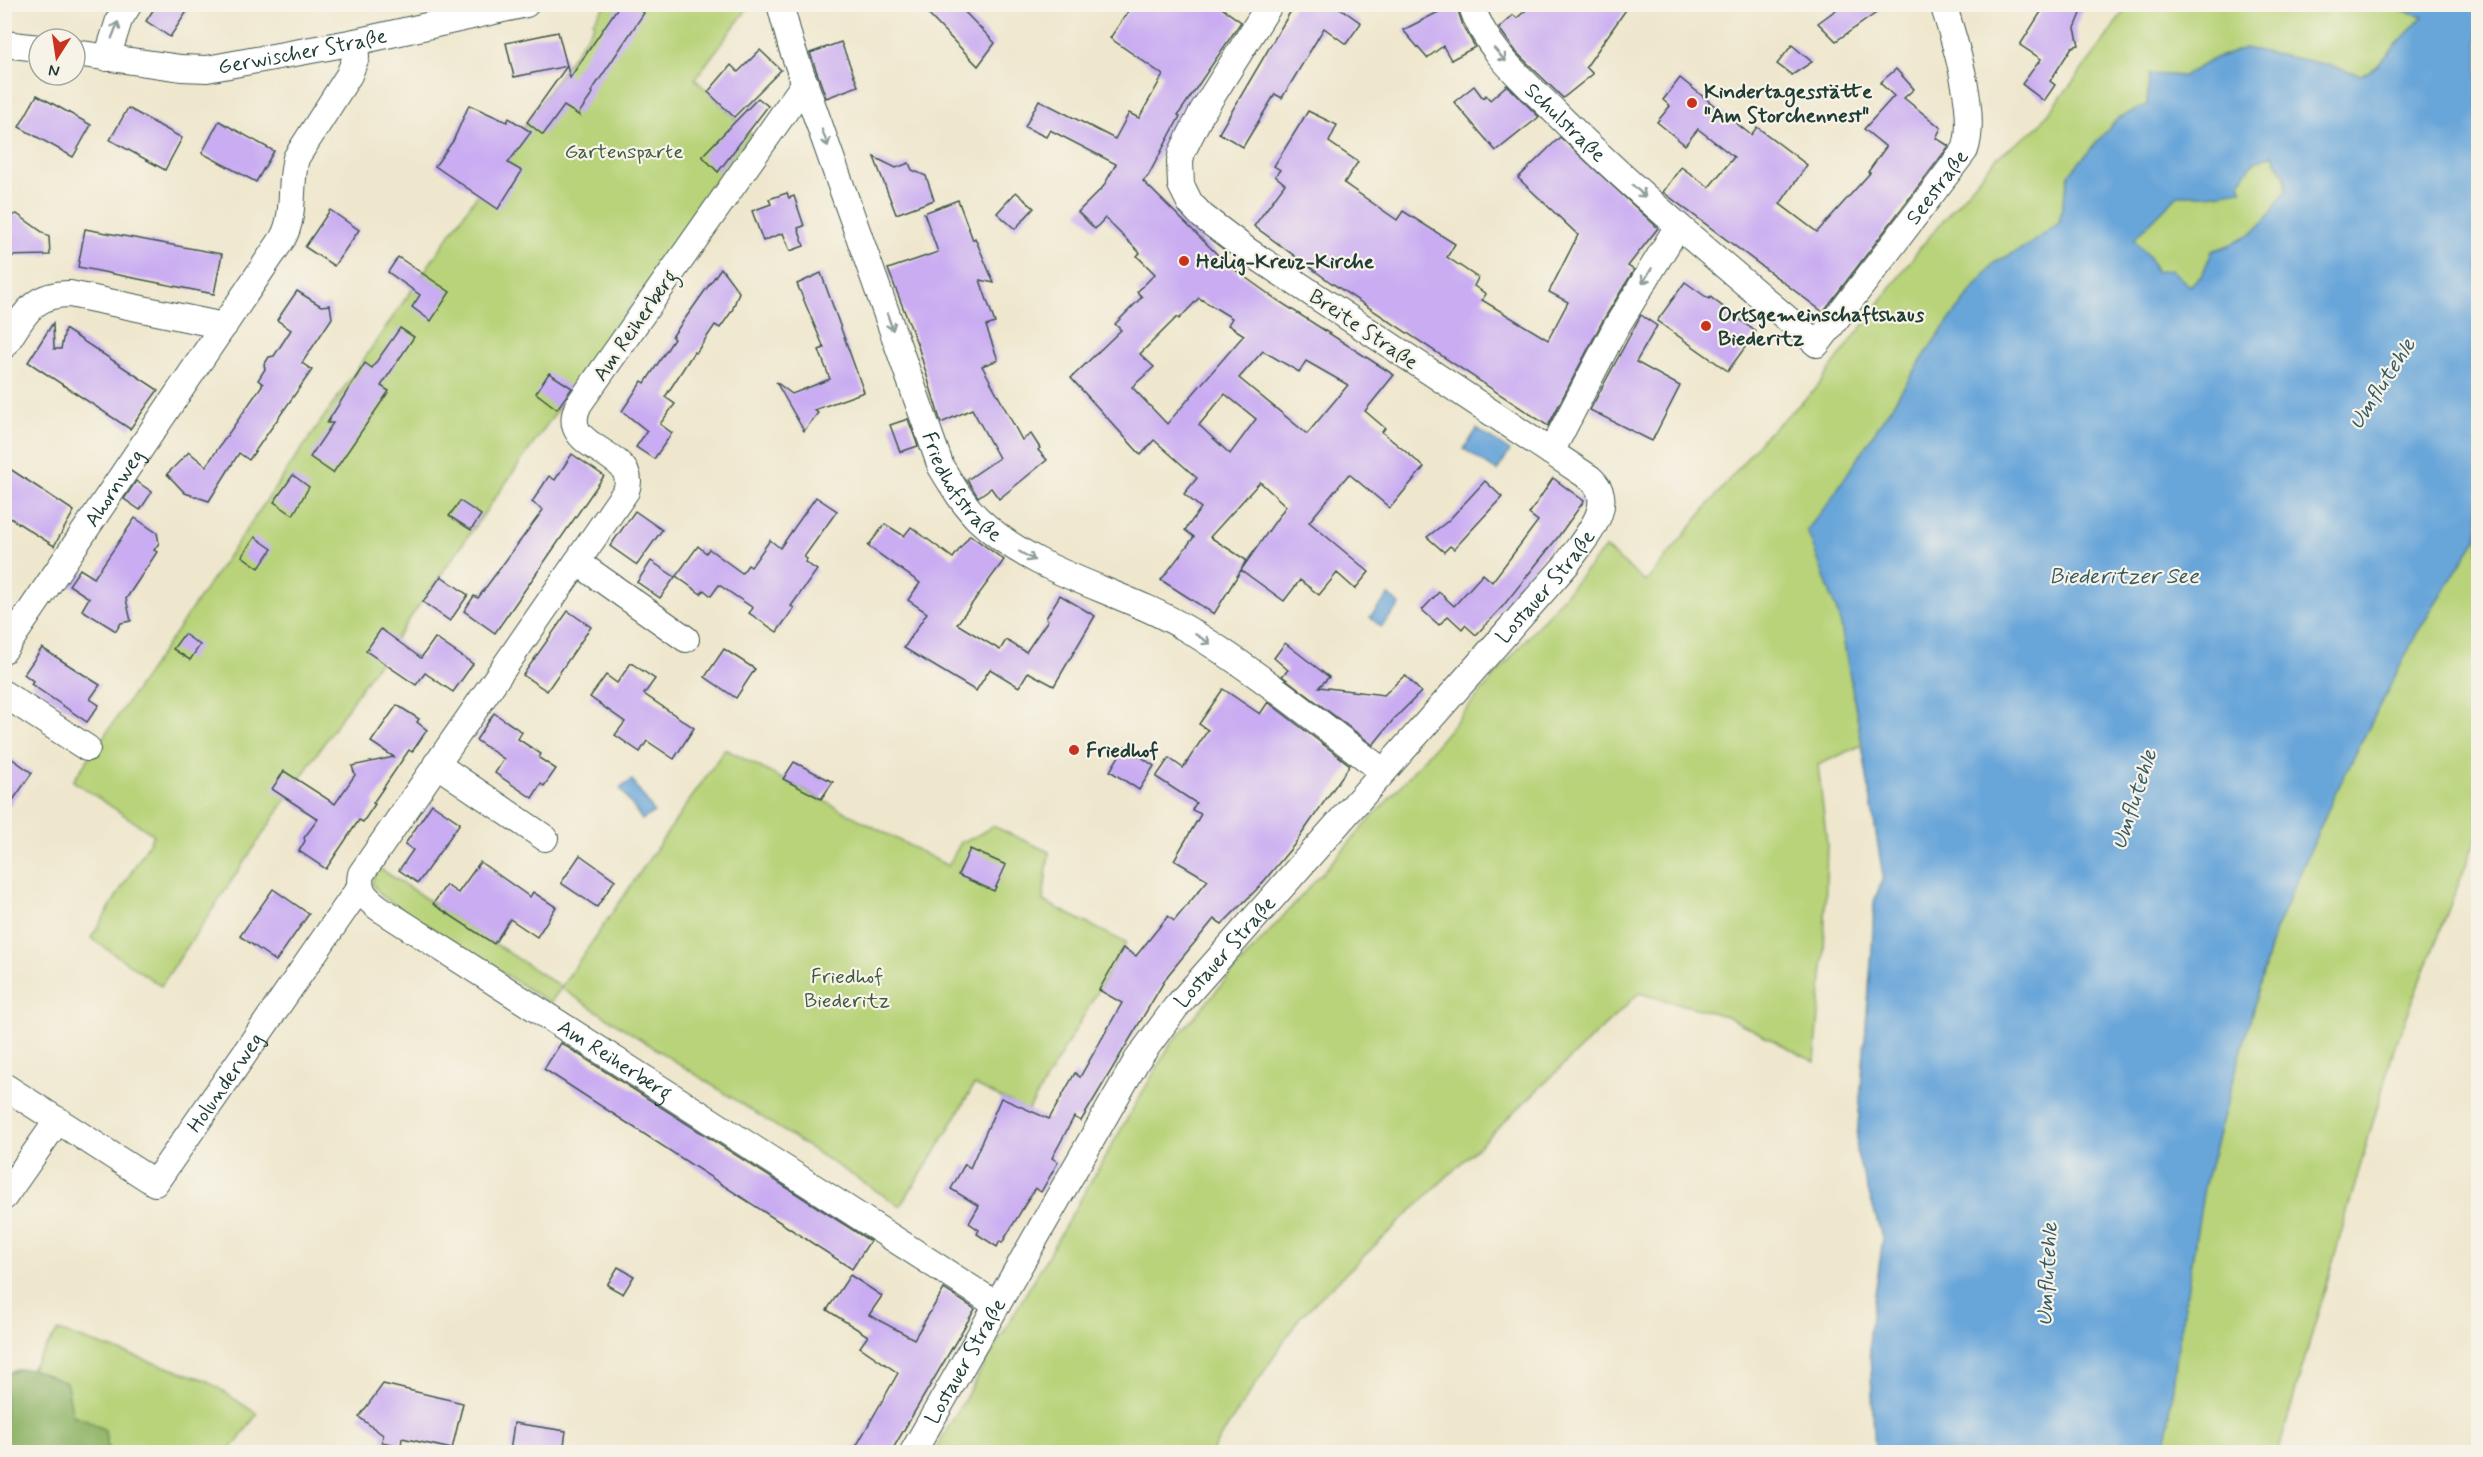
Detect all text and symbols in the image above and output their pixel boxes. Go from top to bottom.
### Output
one-way arrow [110,21,121,40]
street label: Gerwischer Straße [216,22,390,82]
north arrow [27,27,87,87]
one-way arrow [1493,47,1507,62]
text: N [47,59,62,82]
street label: Schulstraße [1518,77,1612,169]
place label: Kindertagesstätte "Am Storchennest" [1704,78,1873,130]
marker: Kindertagesstätte "Am Storchennest" [1685,96,1699,110]
one-way arrow [821,128,832,147]
park label: Gartensparte [565,138,683,166]
street label: Seestraße [1900,144,1975,231]
one-way arrow [1631,184,1646,198]
place label: Heilig-Kreuz-Kirche [1196,248,1375,276]
marker: Heilig-Kreuz-Kirche [1177,254,1191,268]
street label: Am Reiherberg [587,264,686,388]
one-way arrow [1641,267,1653,284]
street label: Breite Straße [1303,283,1424,377]
place label: Ortsgemeinschaftshaus Biederitz [1718,301,1925,353]
one-way arrow [886,312,897,331]
marker: Ortsgemeinschaftshaus Biederitz [1699,319,1713,333]
water label: Umflutehle [2343,332,2423,435]
street label: Friedhofstraße [915,428,1007,549]
street label: Ahornweg [78,444,151,533]
street label: Lostauer Straße [1490,525,1602,650]
one-way arrow [1018,550,1035,562]
water label: Biederitzer See [2049,563,2200,591]
one-way arrow [1194,632,1211,645]
place label: Friedhof [1086,737,1158,765]
marker: Friedhof [1067,743,1081,757]
water label: Umflutehle [2106,745,2164,853]
street label: Lostauer Straße [1168,890,1283,1014]
park label: Friedhof Biederitz [804,963,890,1015]
street label: Am Reiherberg [552,1013,677,1109]
street label: Holunderweg [181,1027,270,1139]
water label: Umflutehle [2031,1221,2065,1327]
street label: Lostauer Straße [919,1293,1013,1429]

